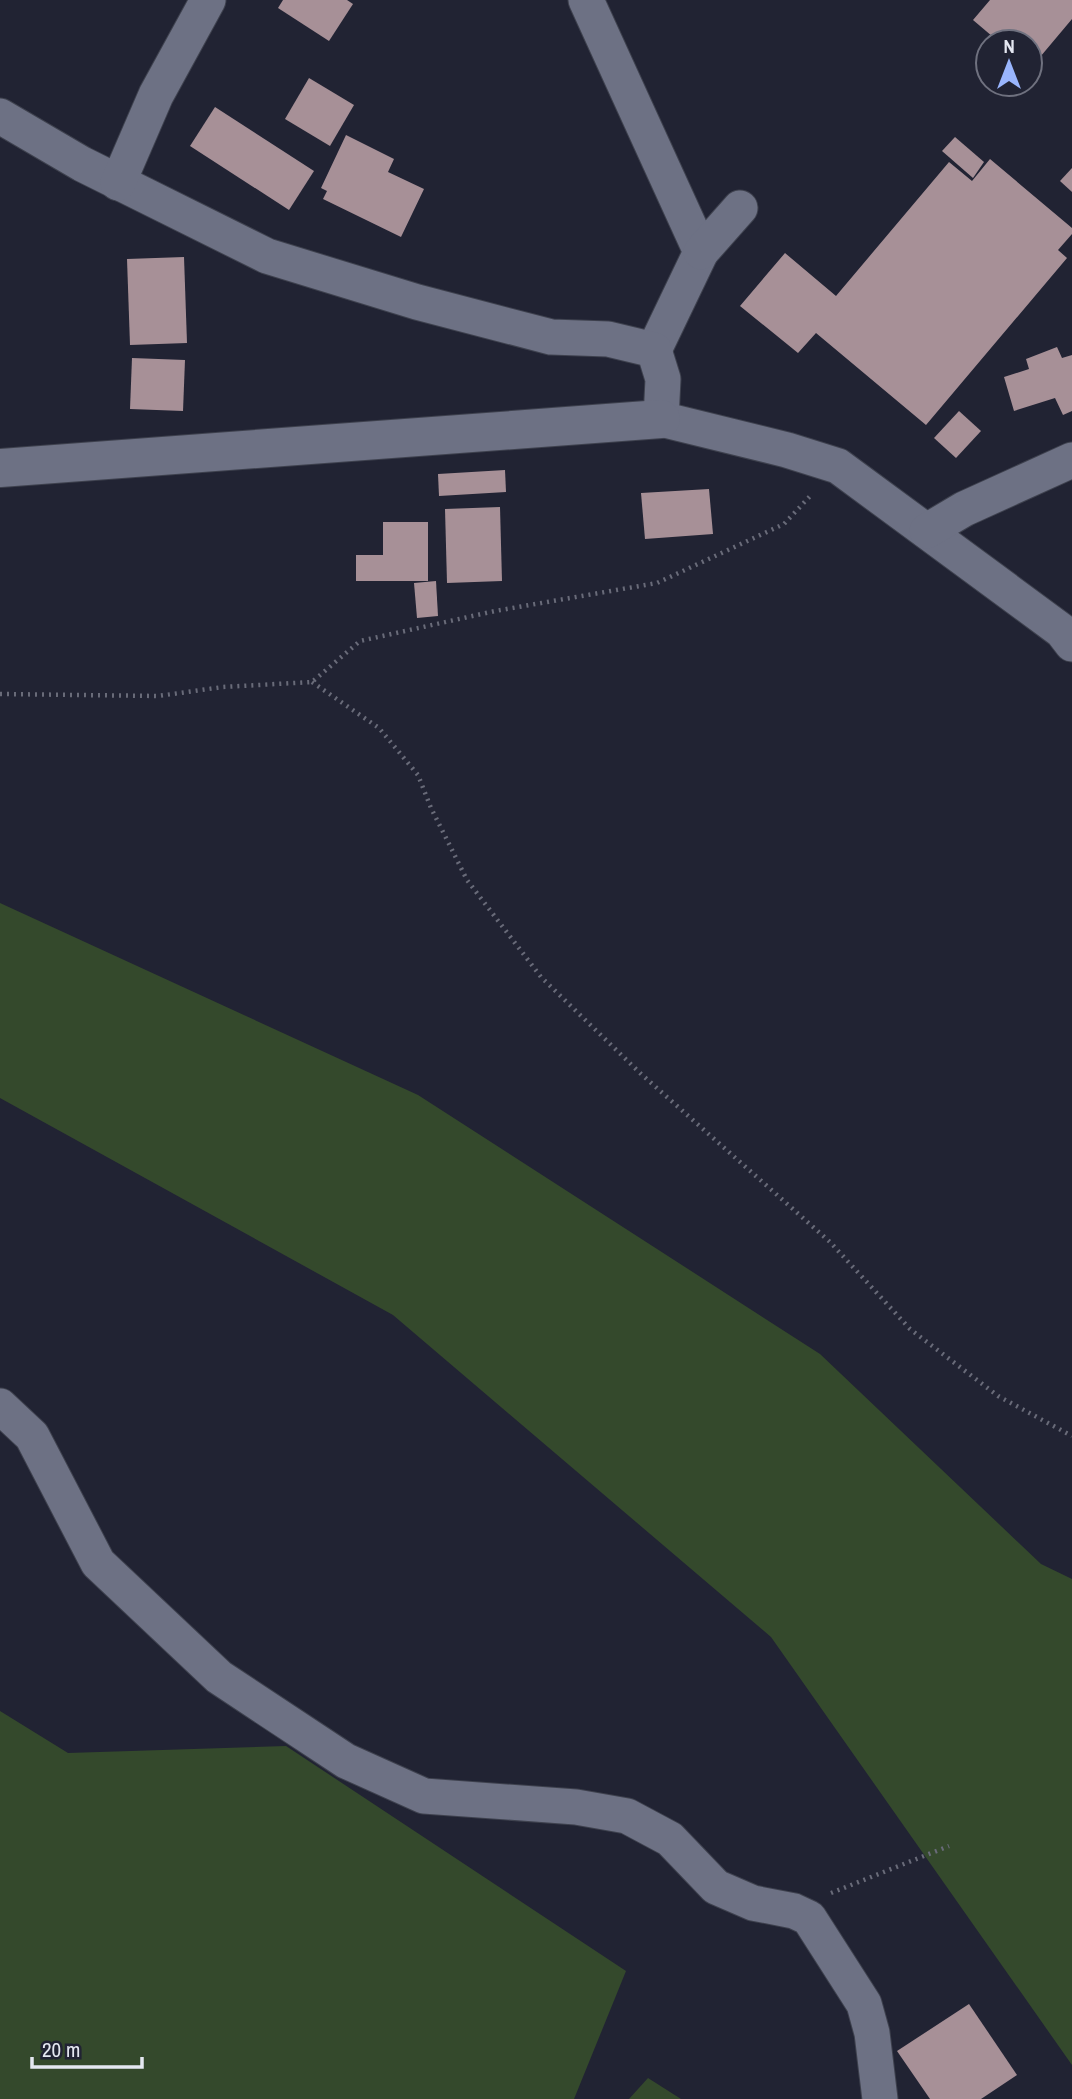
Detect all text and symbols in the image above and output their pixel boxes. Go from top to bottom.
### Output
north arrow [974,28,1044,98]
text: N [1003,33,1015,59]
scale bar [32,2025,142,2070]
text: 20 m [42,2035,80,2064]

